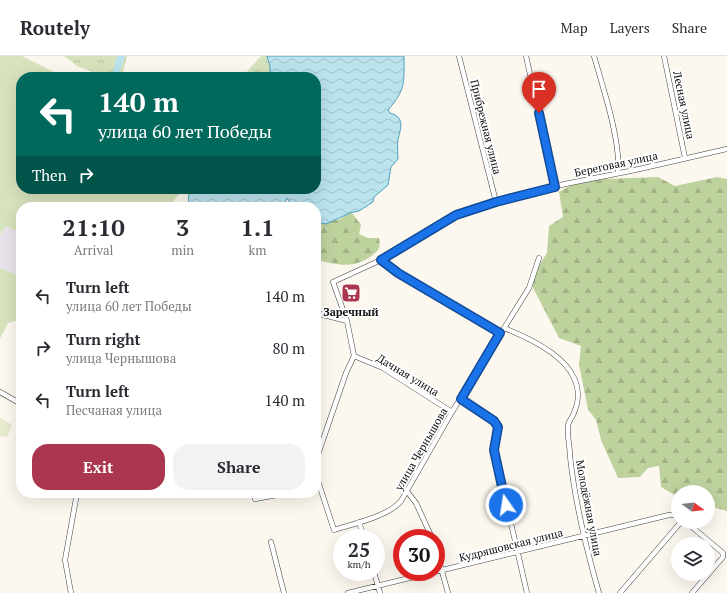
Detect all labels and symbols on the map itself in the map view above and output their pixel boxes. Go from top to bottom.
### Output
street label: Лесная улица [670,69,698,141]
pin [522,72,556,113]
street label: Прибрежная улица [467,78,505,176]
street label: Береговая улица [573,148,659,180]
supermarket icon: Заречный [340,282,362,304]
place label: Заречный [323,305,379,319]
street label: Дачная улица [374,351,442,399]
street label: улица Чернышова [391,405,451,494]
street label: Молодёжная улица [573,459,605,558]
position arrow [485,484,527,526]
north arrow [671,485,715,529]
street label: Кудряшовская улица [458,525,565,565]
speed limit sign: 30 [393,529,445,581]

